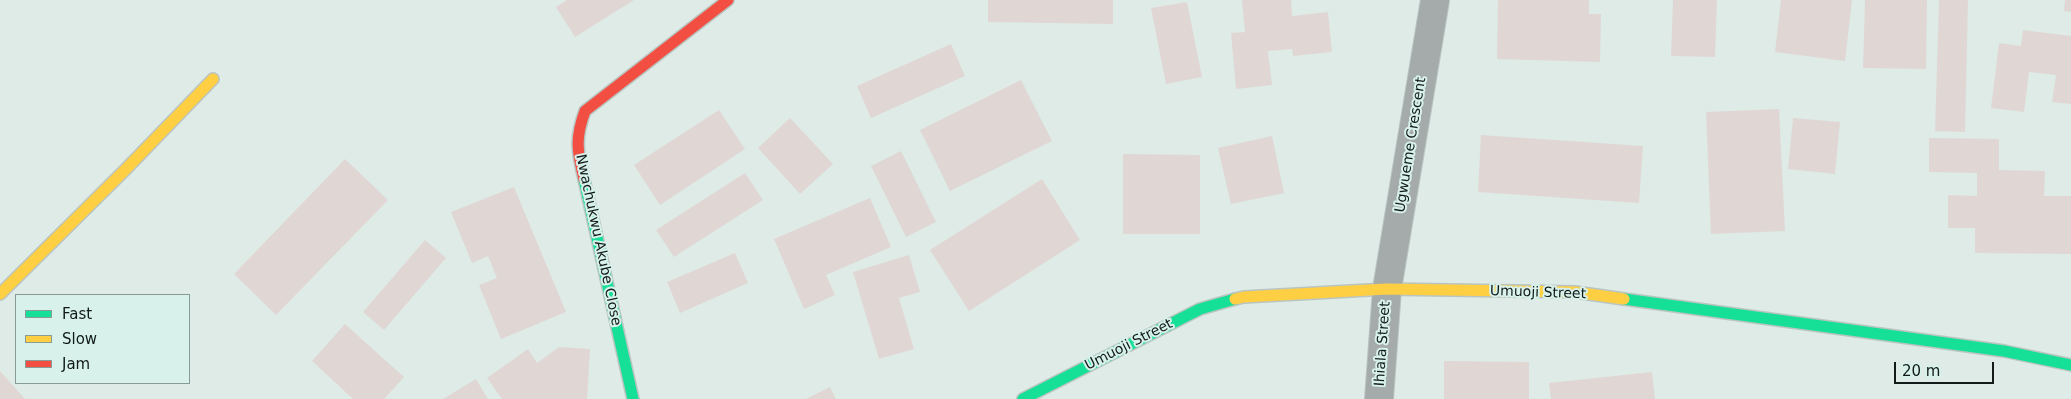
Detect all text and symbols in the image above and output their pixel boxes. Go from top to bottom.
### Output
street label: Ugwueme Crescent [1392,76,1430,214]
street label: Nwachukwu Akube Close [572,153,624,327]
street label: Umuoji Street [1490,283,1586,303]
legend [15,294,190,384]
street label: Ihiala Street [1372,301,1394,387]
text: Fast [62,305,92,323]
street label: Umuoji Street [1082,316,1176,374]
text: Slow [62,330,97,348]
scale bar [1896,352,1996,384]
text: Jam [62,355,90,373]
text: 20 m [1902,362,1940,380]

